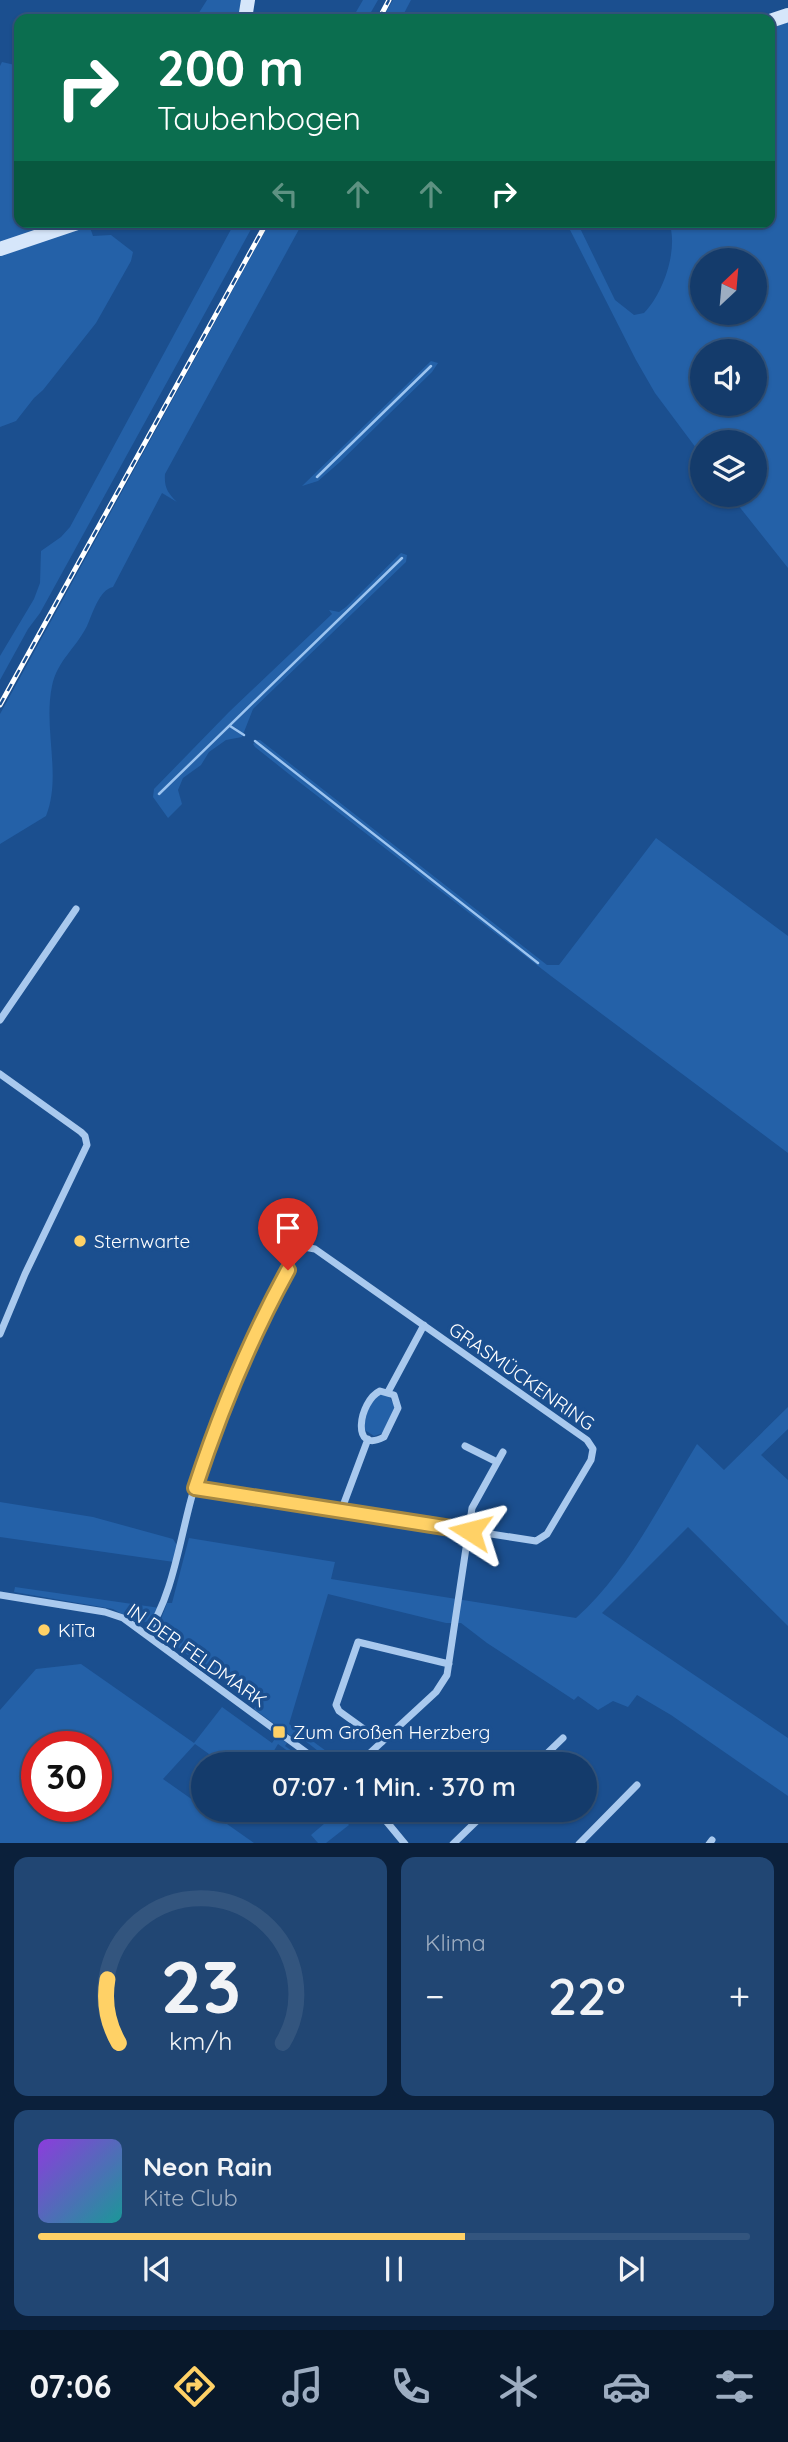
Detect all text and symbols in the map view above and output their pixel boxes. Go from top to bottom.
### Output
text: 200 m [157,37,304,98]
icon: right [42,42,133,133]
text: Taubenbogen [157,98,361,138]
icon: left [266,175,304,213]
icon: ahead [339,175,377,213]
icon: ahead [412,175,450,213]
icon: right [485,175,523,213]
north arrow [690,248,766,326]
map controls [690,248,767,507]
button: sound [690,339,767,416]
button: layers [690,430,767,507]
pin [258,1198,318,1270]
icon: arrive [269,1209,307,1247]
place label: Sternwarte [94,1229,190,1253]
marker: Sternwarte [72,1233,88,1249]
street label: GRASMÜCKENRING [444,1317,600,1435]
position arrow [433,1494,507,1568]
street label: IN DER FELDMARK [123,1598,271,1712]
place label: KiTa [58,1618,95,1642]
marker: KiTa [36,1622,52,1638]
place label: Zum Großen Herzberg [293,1720,490,1744]
marker: Zum Großen Herzberg [271,1724,287,1740]
speed limit sign: 30 [21,1731,112,1822]
text: 07:07 · 1 Min. · 370 m [272,1770,516,1803]
text: Klima [425,1928,486,1957]
text: 23 [160,1940,241,2031]
text: 22° [548,1963,626,2028]
text: − [425,1972,445,2020]
text: + [729,1972,750,2020]
text: km/h [169,2024,232,2055]
text: Neon Rain [143,2150,272,2183]
text: Kite Club [143,2183,238,2212]
icon: previous [138,2250,176,2288]
icon: pause [375,2250,413,2288]
icon: next [612,2250,650,2288]
icon: directions [170,2362,219,2411]
icon: music [278,2362,327,2411]
icon: phone [386,2362,435,2411]
icon: climate [494,2362,543,2411]
icon: car [602,2362,651,2411]
icon: filters [710,2362,759,2411]
text: 07:06 [29,2366,111,2406]

